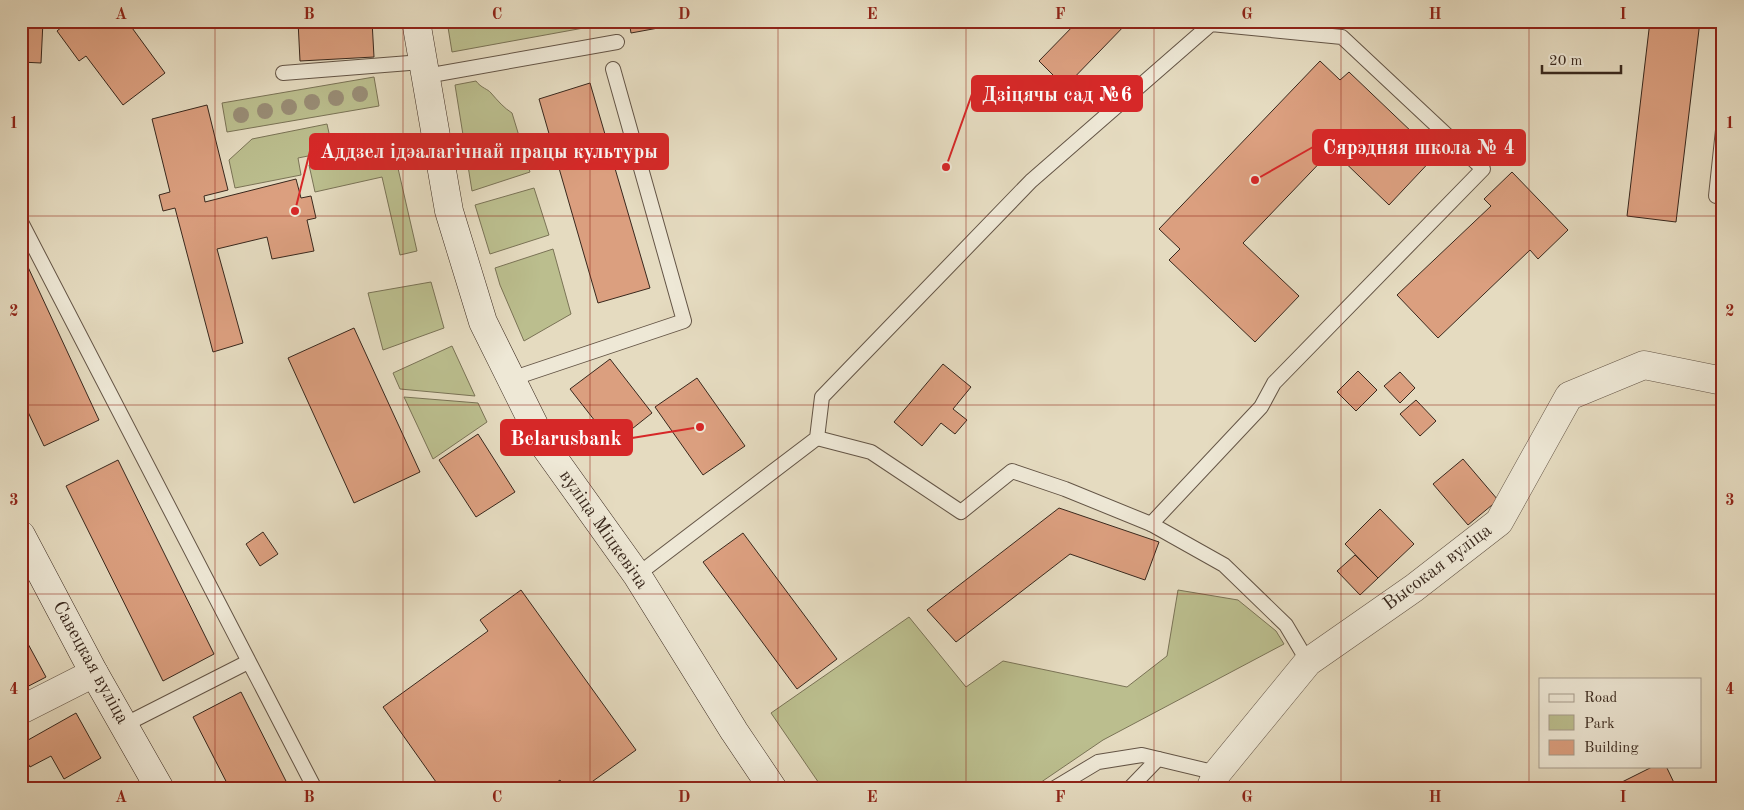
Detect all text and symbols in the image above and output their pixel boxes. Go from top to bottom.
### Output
text: A [115,7,127,23]
text: B [303,7,315,23]
text: C [492,7,502,23]
text: D [678,7,690,23]
text: E [866,7,878,23]
text: F [1055,7,1066,23]
text: G [1241,7,1253,23]
text: H [1428,7,1442,23]
text: I [1619,7,1627,23]
scale bar [1542,42,1620,74]
text: 20 m [1549,54,1583,69]
callout: Дзіцячы сад №6 [972,76,1142,111]
text: Дзіцячы сад №6 [982,86,1132,106]
text: 1 [9,116,19,132]
text: 1 [1725,116,1735,132]
callout: Сярэдняя школа № 4 [1313,130,1525,165]
callout: Аддзел ідэалагічнай працы культуры [310,134,668,169]
text: Сярэдняя школа № 4 [1323,139,1515,159]
text: Аддзел ідэалагічнай працы культуры [320,143,658,163]
text: 2 [9,304,19,320]
text: 2 [1725,304,1735,320]
callout: Belarusbank [501,420,632,455]
text: Belarusbank [510,430,622,450]
street label: вуліца Міцкевіча [555,467,652,594]
text: 3 [9,493,19,509]
text: 3 [1725,493,1735,509]
street label: Высокая вуліца [1380,521,1496,615]
street label: Савецкая вуліца [48,598,132,728]
legend [1539,678,1702,768]
text: 4 [9,682,19,698]
text: 4 [1725,682,1735,698]
text: Road [1584,691,1618,706]
text: Park [1584,717,1615,732]
text: Building [1584,741,1639,756]
text: A [115,790,127,806]
text: B [303,790,315,806]
text: C [492,790,502,806]
text: D [678,790,690,806]
text: E [866,790,878,806]
text: F [1055,790,1066,806]
text: G [1241,790,1253,806]
text: H [1428,790,1442,806]
text: I [1619,790,1627,806]

